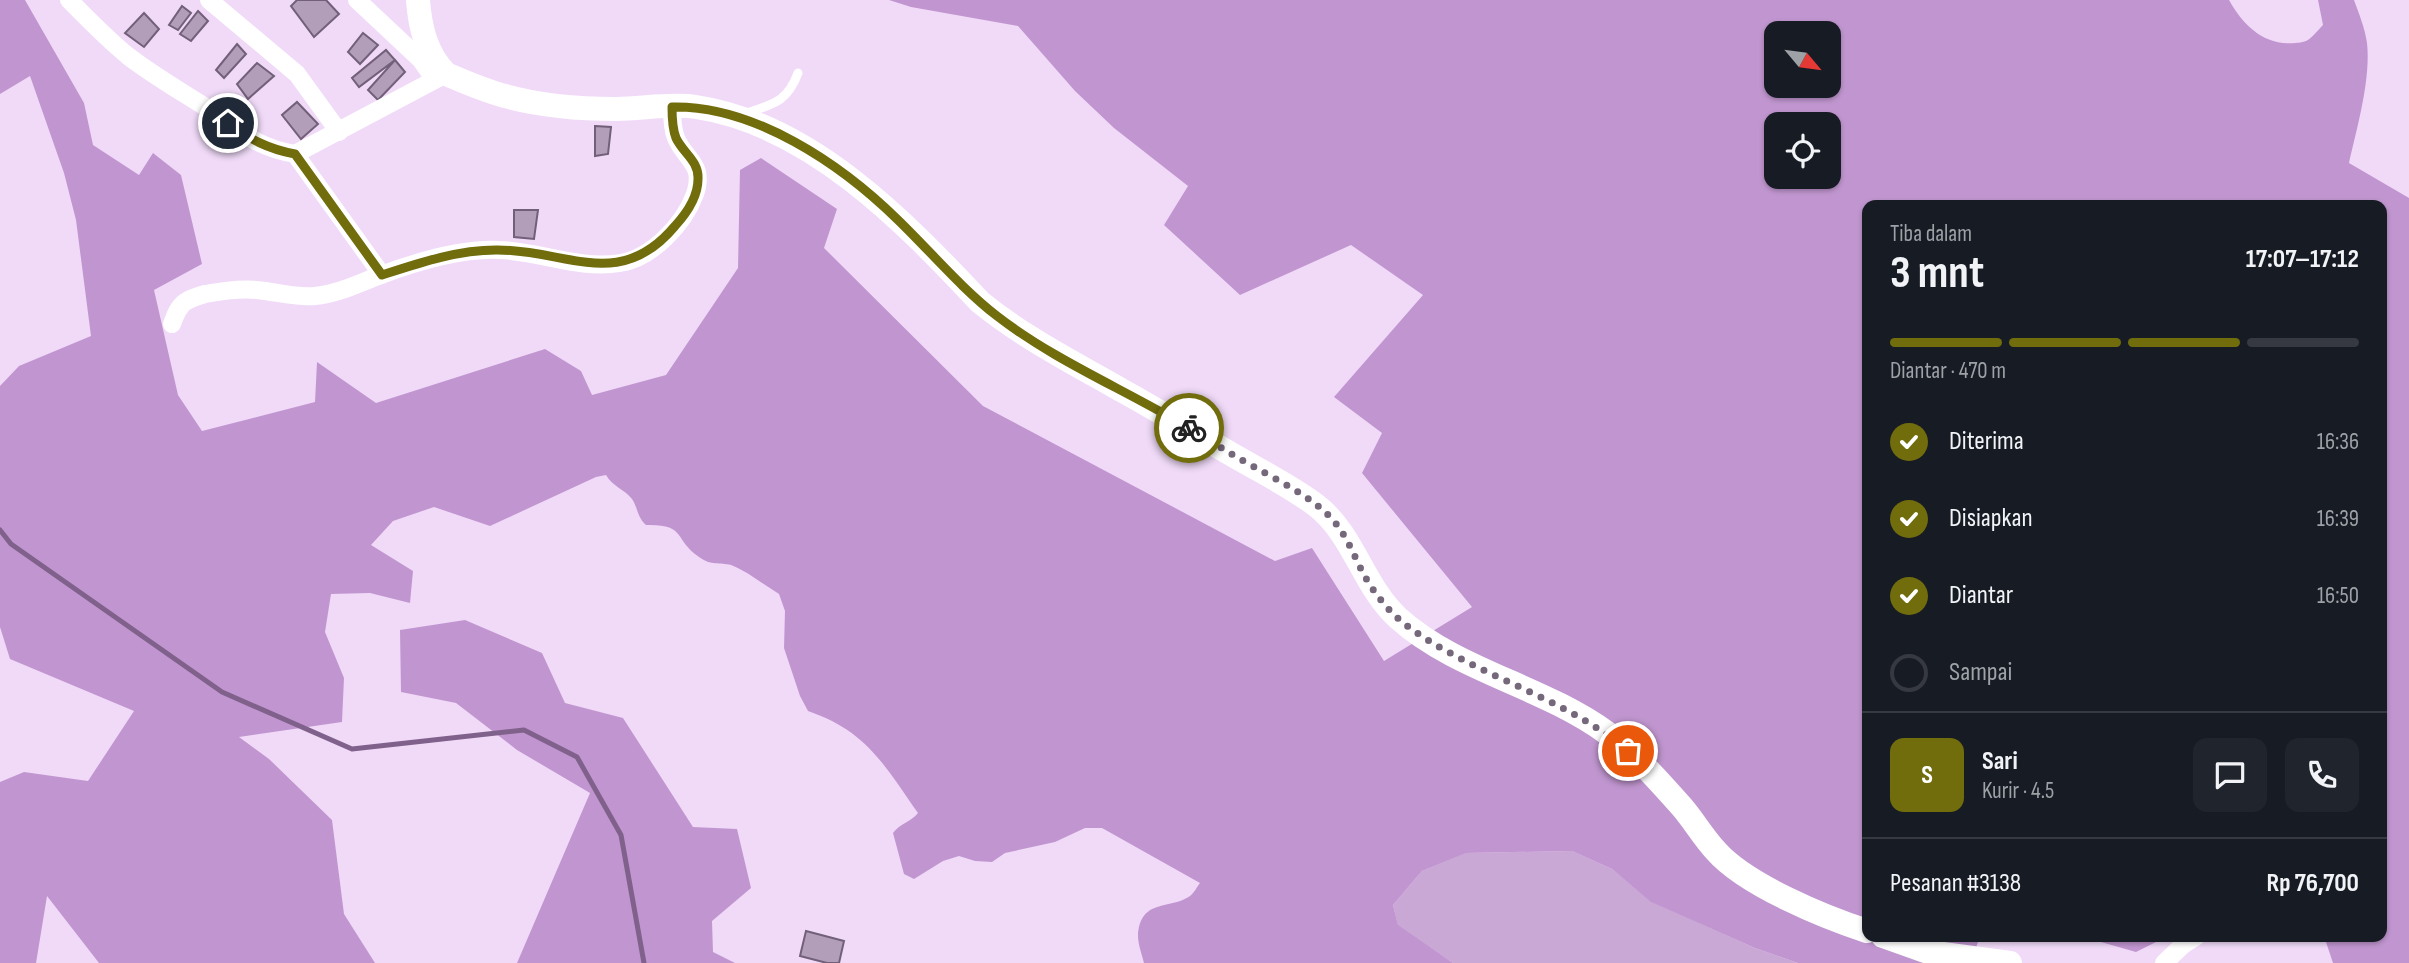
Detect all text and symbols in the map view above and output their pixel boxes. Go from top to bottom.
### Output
north arrow [1764,21,1841,98]
map controls [1764,21,1841,189]
pin [198,93,258,153]
icon: home [209,104,247,142]
button: locate [1764,112,1841,189]
text: Tiba dalam [1890,220,1972,248]
text: 17:07–17:12 [2246,244,2359,275]
text: 3 mnt [1890,246,1984,301]
text: Diantar · 470 m [1890,357,2006,385]
courier [1154,393,1224,463]
icon: bike [1170,409,1208,447]
icon: check [1890,423,1928,461]
text: Diterima [1949,426,2024,457]
text: 16:36 [2317,428,2359,456]
icon: check [1890,500,1928,538]
text: Disiapkan [1949,503,2033,534]
text: 16:39 [2317,505,2359,533]
icon: check [1890,577,1928,615]
text: Diantar [1949,580,2013,611]
text: 16:50 [2317,582,2359,610]
text: Sampai [1949,657,2012,688]
pin [1598,721,1658,781]
icon: bag [1609,732,1647,770]
button: chat [2193,738,2267,812]
button: phone [2285,738,2359,812]
text: Sari [1982,746,2018,777]
text: S [1921,760,1933,791]
text: Kurir · 4.5 [1982,777,2054,805]
text: Pesanan #3138 [1890,868,2021,899]
text: Rp 76,700 [2266,868,2359,899]

